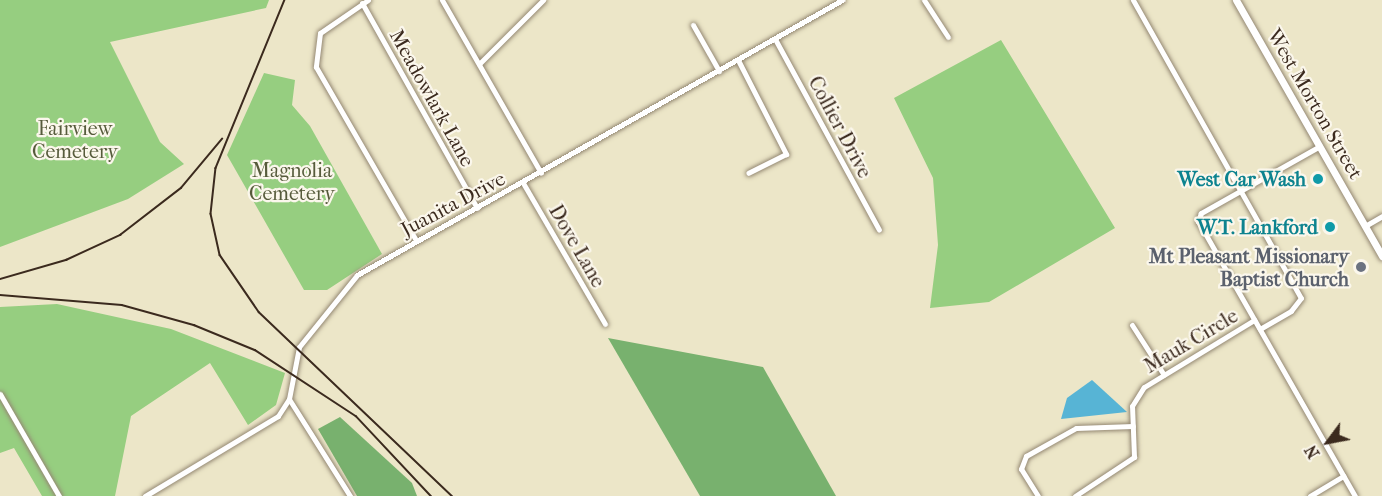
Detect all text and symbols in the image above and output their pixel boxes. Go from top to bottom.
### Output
street label: Meadowlark Lane [384,25,480,171]
street label: West Morton Street [1262,25,1368,183]
street label: Collier Drive [803,72,877,182]
park label: Fairview Cemetery [32,116,118,163]
park label: Magnolia Cemetery [249,159,335,206]
street label: Juanita Drive [397,166,509,242]
place label: West Car Wash [1177,167,1306,191]
marker: West Car Wash [1311,172,1325,186]
street label: Dove Lane [544,200,610,292]
place label: W.T. Lankford [1197,215,1318,239]
marker: W.T. Lankford [1323,220,1337,234]
place label: Mt Pleasant Missionary Baptist Church [1149,244,1349,291]
marker: Mt Pleasant Missionary Baptist Church [1354,260,1368,274]
street label: Mauk Circle [1140,304,1242,378]
north arrow [1298,412,1358,472]
text: N [1301,442,1324,462]

